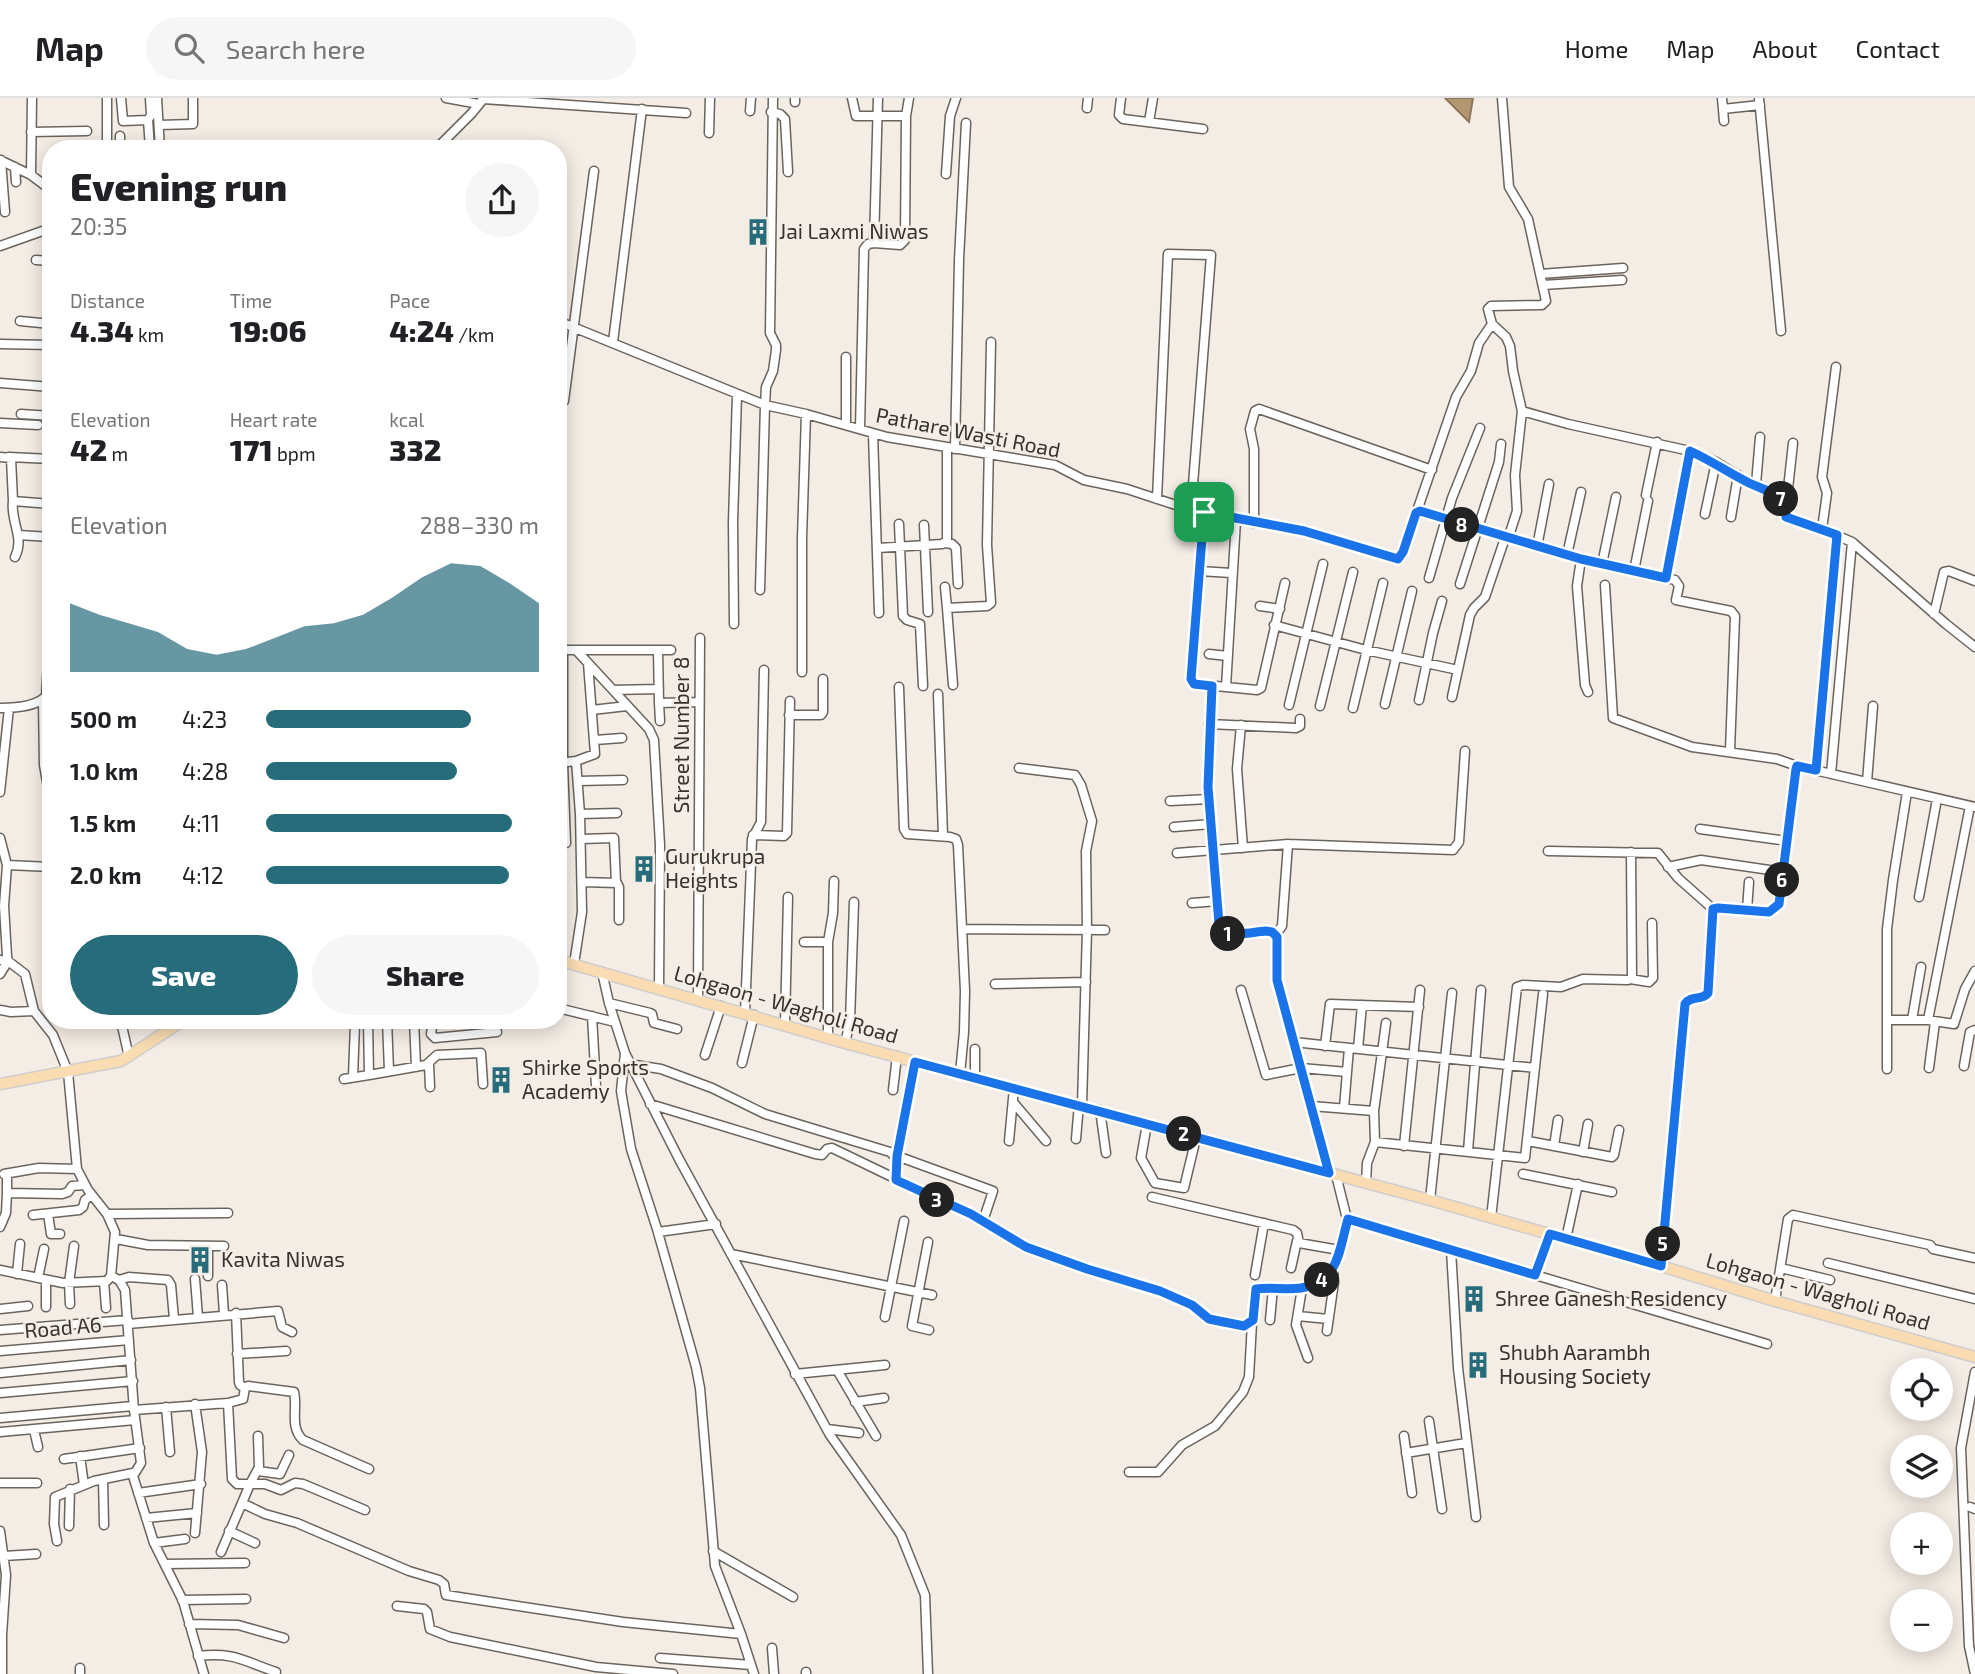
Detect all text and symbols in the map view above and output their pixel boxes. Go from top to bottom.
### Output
search box [146,17,636,80]
text: Map [35,28,104,68]
icon: search [170,29,208,67]
text: Search here [226,33,365,64]
text: Home [1565,34,1628,63]
text: Map [1666,34,1714,63]
text: About [1752,34,1818,63]
text: Contact [1856,34,1940,63]
text: Evening run [70,163,287,209]
button: share [465,163,539,237]
text: 20:35 [70,212,127,240]
building icon: Jai Laxmi Niwas [743,217,773,247]
place label: Jai Laxmi Niwas [779,218,929,243]
text: Distance [70,289,145,312]
text: Time [230,289,272,312]
text: Pace [389,289,430,312]
text: 4.34 [70,312,134,348]
text: 19:06 [230,312,307,348]
text: 4:24 [389,312,454,348]
text: km [134,323,164,346]
text: /km [454,323,494,346]
street label: Pathare Wasti Road [874,401,1063,462]
text: Elevation [70,408,151,431]
text: Heart rate [230,408,318,431]
text: kcal [389,408,424,431]
text: 42 [70,431,107,467]
text: 171 [230,431,273,467]
text: 332 [389,431,441,467]
text: m [107,442,128,465]
text: bpm [273,442,316,465]
pin [1174,482,1234,542]
pin: 7 [1764,482,1798,516]
text: 7 [1775,487,1786,510]
icon: arrive [1185,493,1223,531]
pin: 8 [1444,508,1480,542]
text: Elevation [70,511,168,539]
text: 288–330 m [420,511,539,539]
text: 8 [1456,513,1467,536]
street label: Street Number 8 [668,657,693,813]
text: 500 m [70,705,137,733]
text: 4:23 [182,705,227,733]
text: 1.0 km [70,757,138,785]
text: 4:28 [182,757,228,785]
text: 1.5 km [70,809,136,837]
text: 4:11 [182,809,220,837]
place label: Gurukrupa Heights [665,843,765,892]
building icon: Gurukrupa Heights [629,854,659,884]
text: 2.0 km [70,861,142,889]
text: 4:12 [182,861,224,889]
pin: 6 [1764,862,1800,898]
text: 6 [1776,868,1787,891]
pin: 1 [1210,916,1246,952]
text: 1 [1223,922,1232,945]
button: Save [70,935,298,1015]
button: Share [312,935,539,1015]
street label: Lohgaon - Wagholi Road [671,960,901,1048]
place label: Shirke Sports Academy [522,1054,649,1103]
building icon: Shirke Sports Academy [486,1065,516,1095]
pin: 2 [1166,1116,1202,1152]
text: 2 [1178,1122,1189,1145]
pin: 3 [920,1182,954,1218]
text: 3 [931,1188,942,1211]
pin: 5 [1646,1226,1680,1262]
text: 5 [1657,1232,1668,1255]
building icon: Kavita Niwas [185,1245,215,1275]
place label: Kavita Niwas [221,1246,345,1271]
street label: Lohgaon - Wagholi Road [1703,1247,1933,1335]
pin: 4 [1304,1262,1340,1298]
text: 4 [1315,1268,1328,1291]
building icon: Shree Ganesh Residency [1459,1284,1489,1314]
place label: Shree Ganesh Residency [1495,1285,1727,1310]
street label: Road A6 [23,1311,103,1342]
place label: Shubh Aarambh Housing Society [1499,1339,1651,1388]
building icon: Shubh Aarambh Housing Society [1463,1350,1493,1380]
map controls [1890,1358,1953,1652]
button: locate [1890,1358,1953,1421]
button: layers [1890,1435,1953,1498]
button: + [1890,1512,1953,1575]
button: − [1890,1589,1953,1652]

